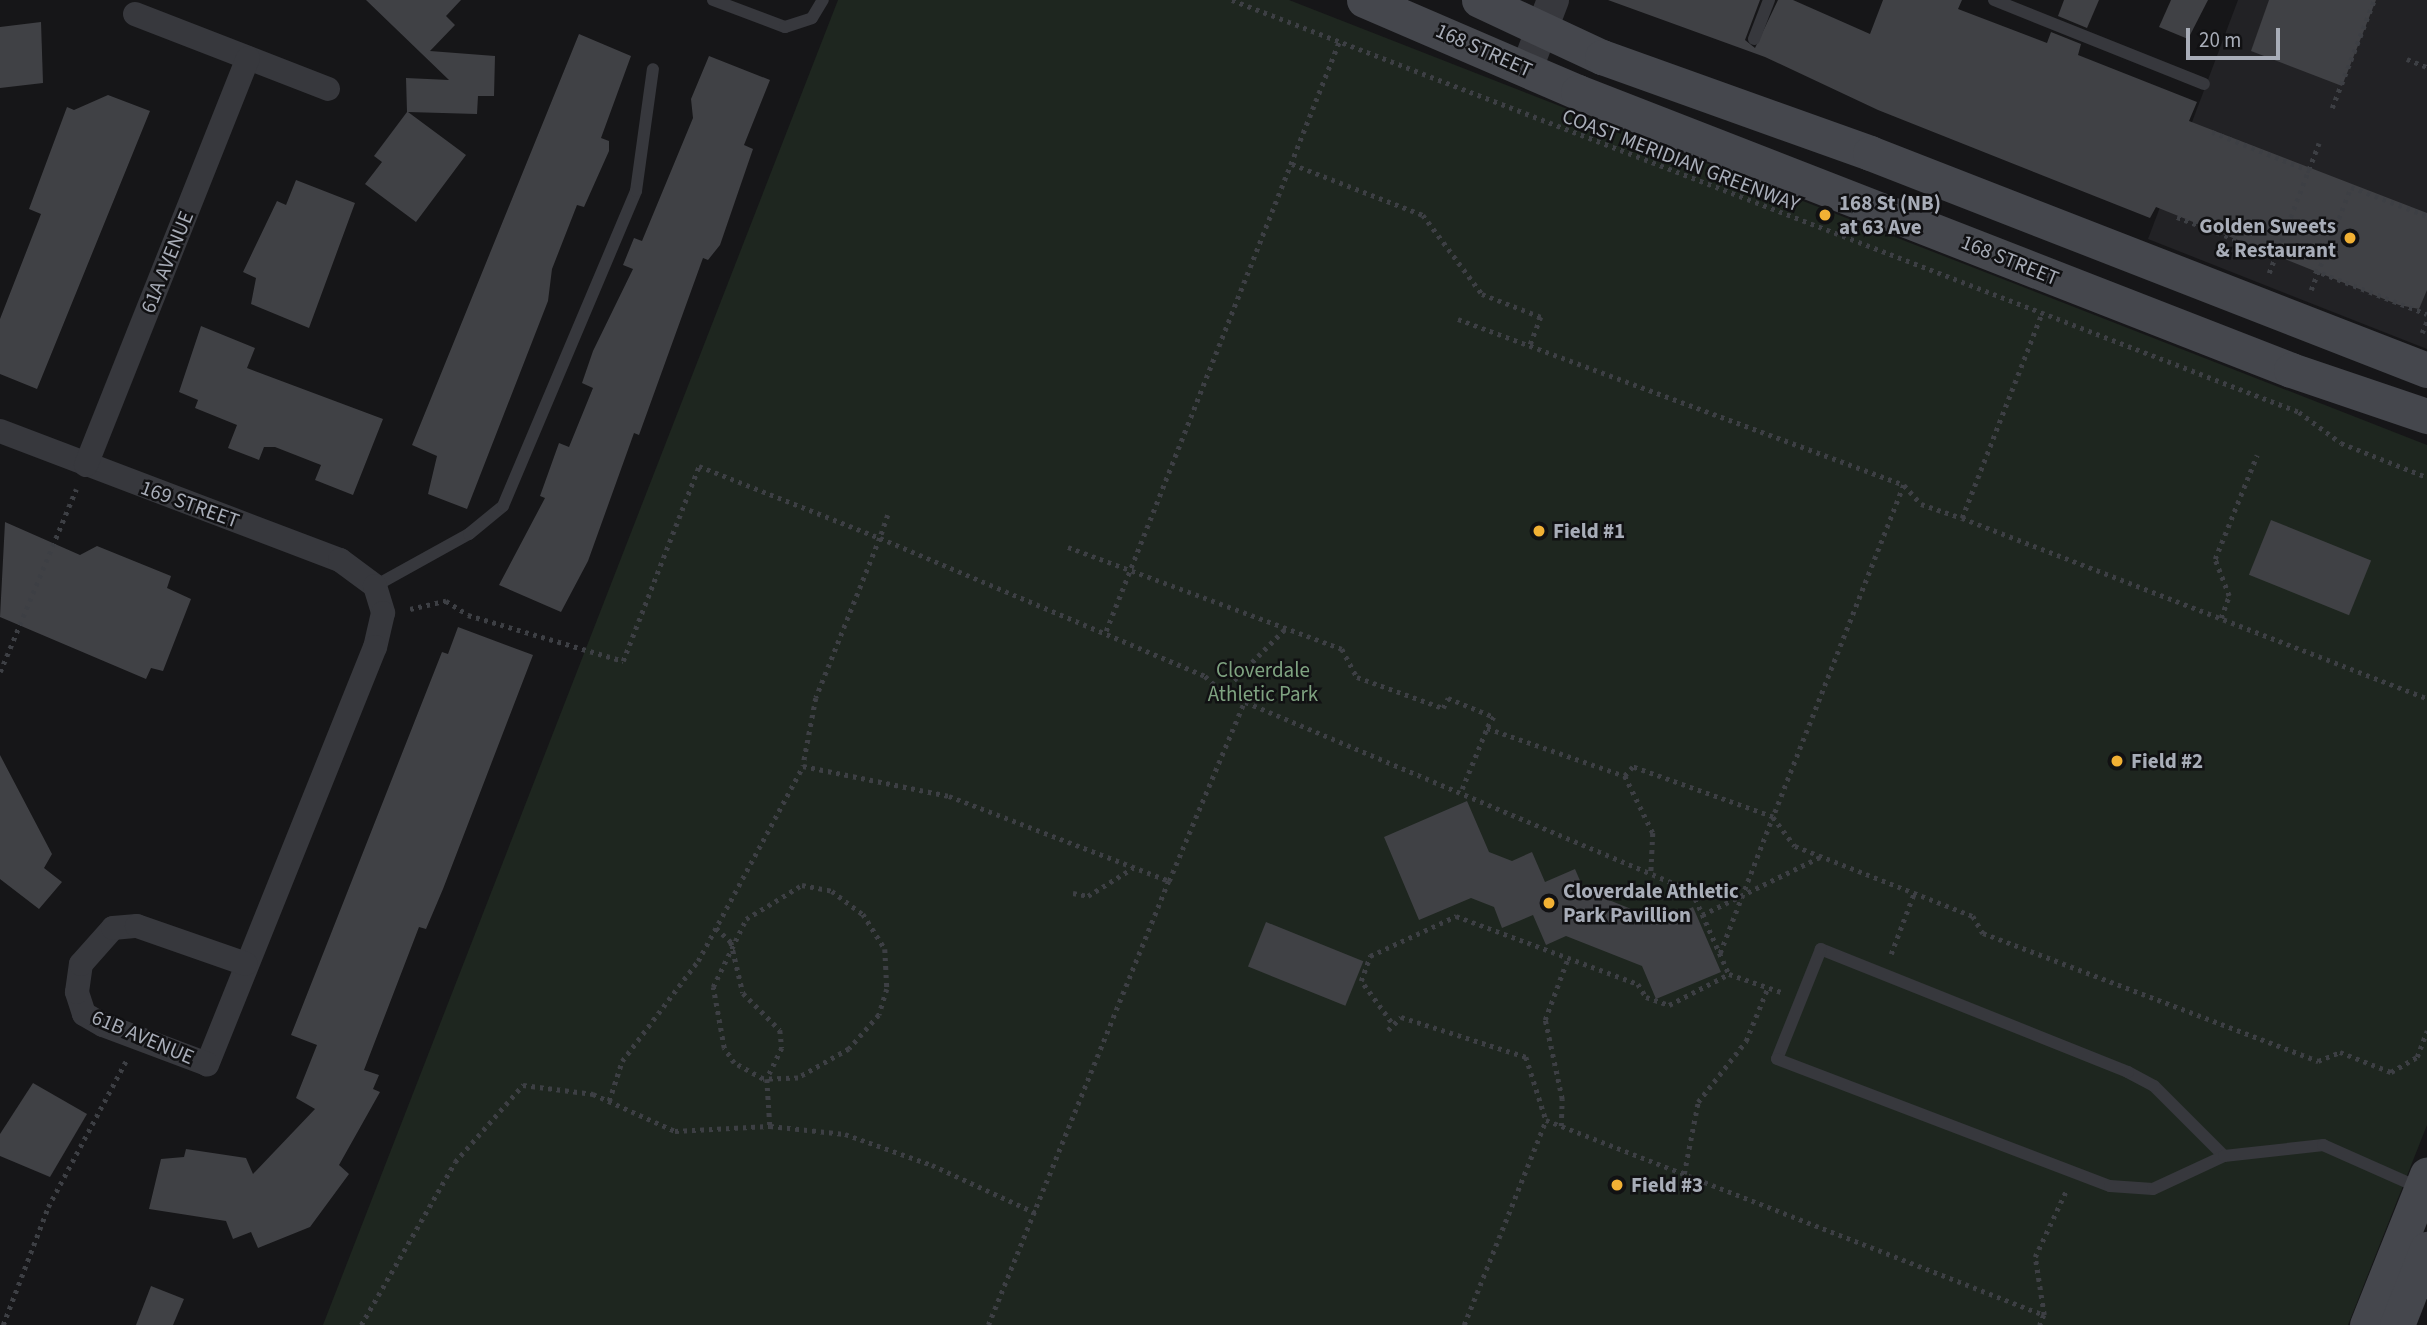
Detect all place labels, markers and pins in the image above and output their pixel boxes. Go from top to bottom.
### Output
place label: 168 St (NB) at 63 Ave [1839,190,1941,240]
marker: 168 St (NB) at 63 Ave [1817,207,1833,223]
place label: Golden Sweets & Restaurant [2199,213,2336,263]
marker: Golden Sweets & Restaurant [2342,230,2358,246]
place label: Field #1 [1553,518,1625,544]
marker: Field #1 [1531,523,1547,539]
place label: Field #2 [2131,748,2203,774]
marker: Field #2 [2109,753,2125,769]
place label: Cloverdale Athletic Park Pavillion [1563,878,1739,928]
marker: Cloverdale Athletic Park Pavillion [1541,895,1557,911]
place label: Field #3 [1631,1172,1703,1198]
marker: Field #3 [1609,1177,1625,1193]

